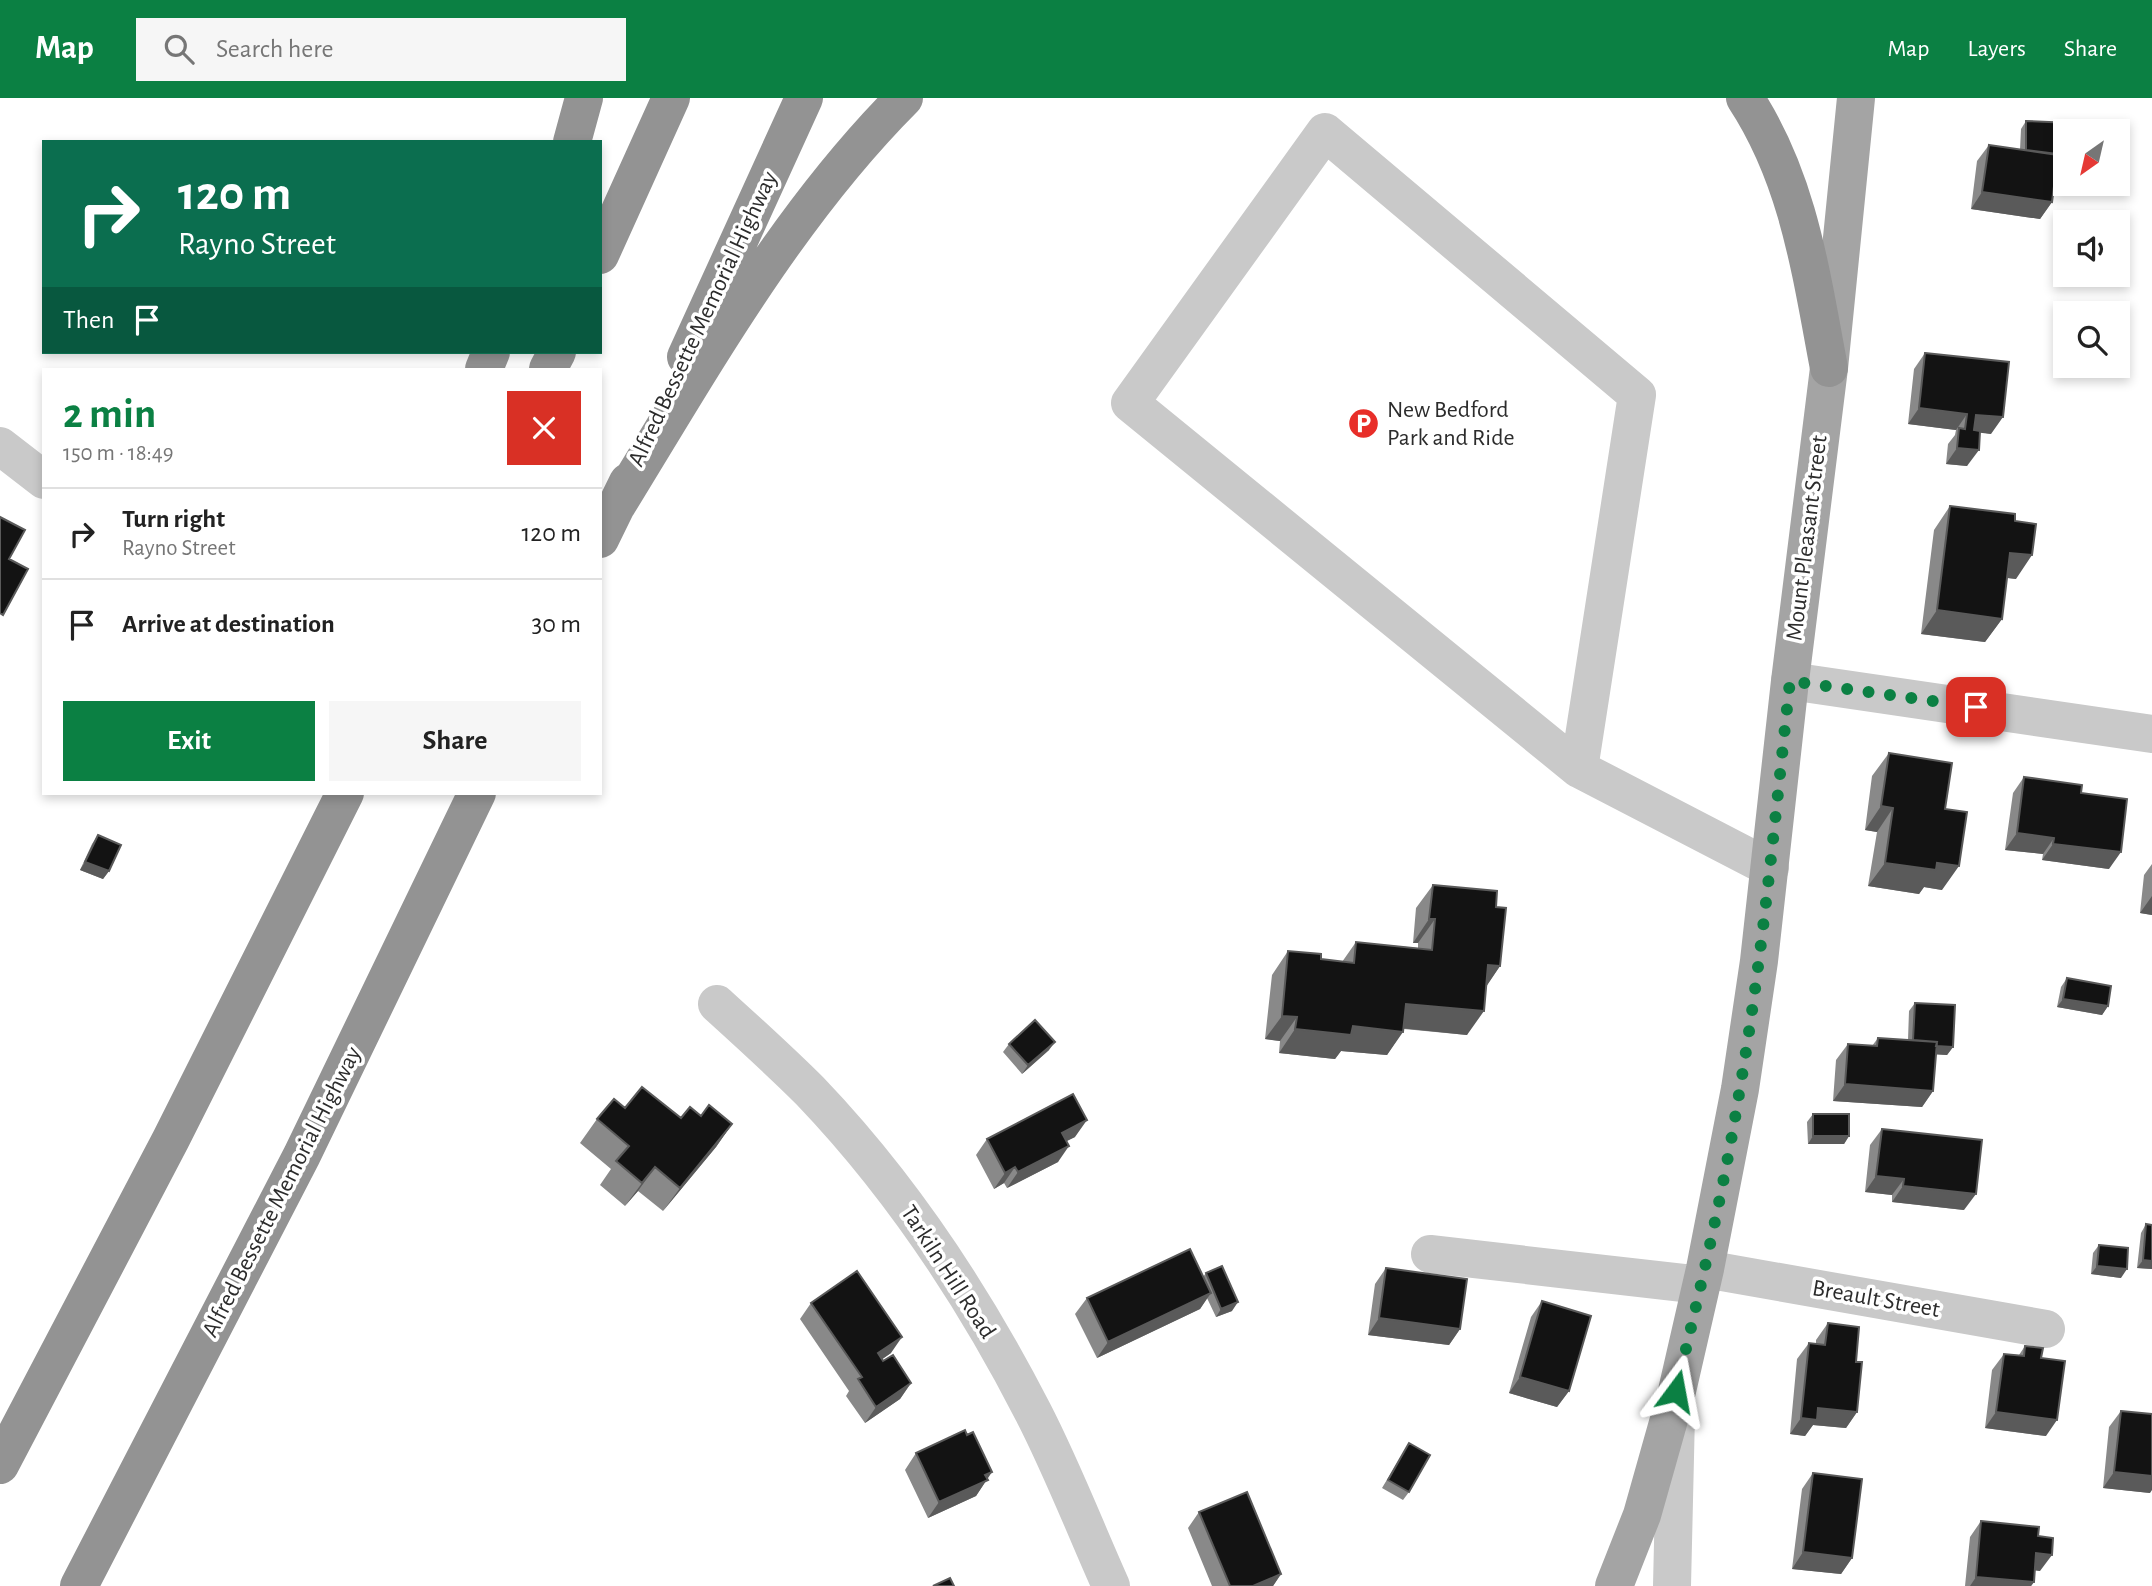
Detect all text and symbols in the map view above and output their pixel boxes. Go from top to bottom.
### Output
search box [136,18,626,81]
icon: search [160,30,198,68]
text: Map [35,32,94,65]
text: Search here [216,36,334,62]
text: Map [1887,37,1929,61]
text: Layers [1967,37,2026,61]
text: Share [2064,37,2117,61]
north arrow [2053,119,2130,196]
map controls [2053,119,2130,378]
icon: right [63,168,154,259]
street label: Alfred Bessette Memorial Highway [624,168,782,470]
text: 120 m [178,170,291,219]
button: sound [2053,210,2130,287]
text: Rayno Street [178,228,336,260]
icon: arrive [128,301,166,339]
button: search [2053,301,2130,378]
text: Then [63,307,114,333]
button: close [507,391,581,465]
text: 2 min [63,393,156,435]
place label: New Bedford Park and Ride [1387,398,1515,450]
parking icon: New Bedford Park and Ride [1347,407,1381,441]
street label: Mount Pleasant Street [1782,433,1832,642]
text: 150 m · 18:49 [63,442,174,465]
text: Turn right [122,506,225,532]
icon: right [63,515,101,553]
text: 120 m [521,520,581,546]
text: Rayno Street [122,537,236,560]
icon: arrive [63,606,101,644]
text: Arrive at destination [122,611,335,637]
text: 30 m [531,611,581,637]
pin [1946,677,2006,737]
icon: arrive [1957,688,1995,726]
button: Exit [63,701,315,781]
button: Share [329,701,581,781]
street label: Alfred Bessette Memorial Highway [198,1043,366,1341]
street label: Tarkiln Hill Road [896,1201,1000,1343]
street label: Breault Street [1810,1276,1942,1322]
position arrow [1639,1354,1713,1428]

